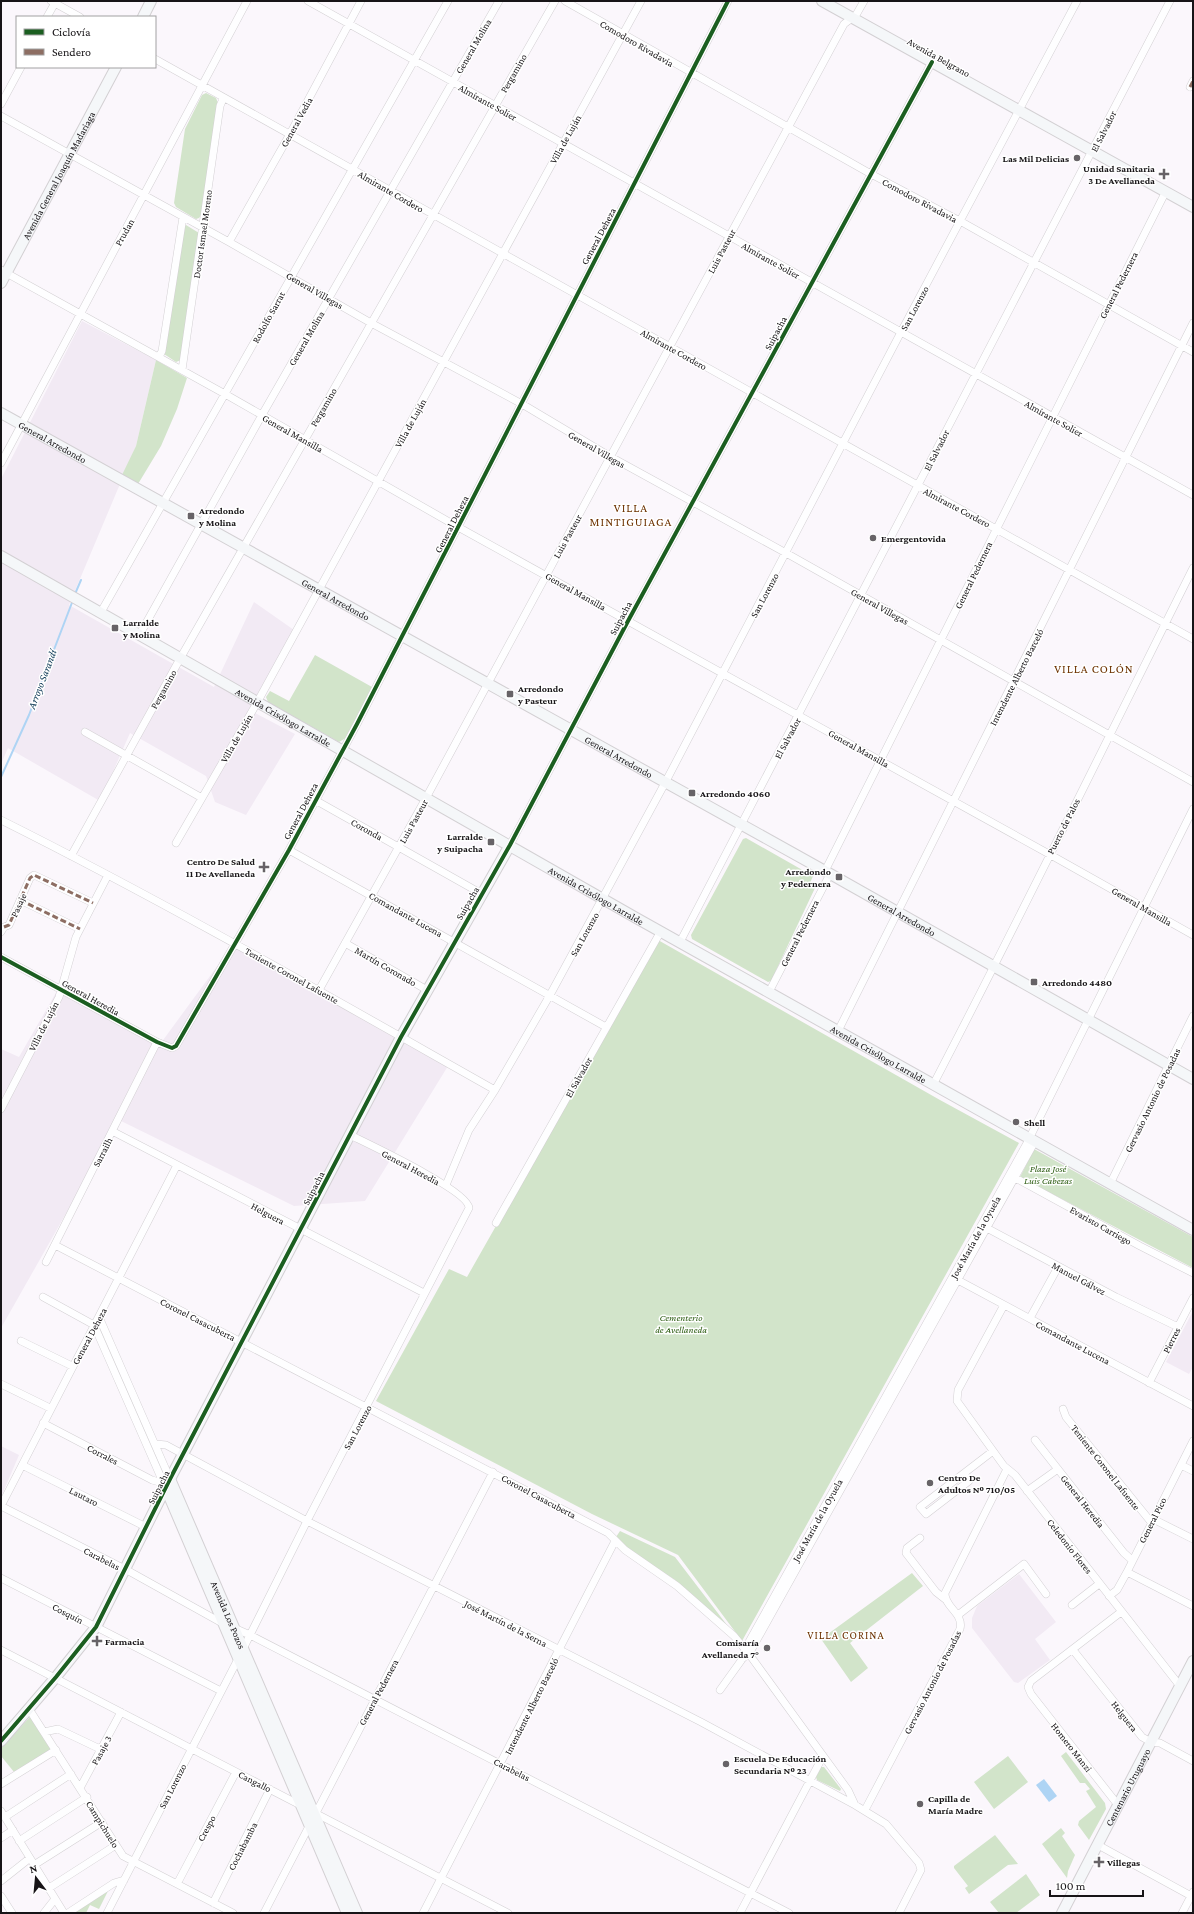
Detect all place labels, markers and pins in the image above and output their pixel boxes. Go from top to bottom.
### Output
place label: Las Mil Delicias [1003,153,1069,164]
marker: Las Mil Delicias [1072,153,1082,163]
place label: Unidad Sanitaria 3 De Avellaneda [1083,163,1155,186]
marker: Unidad Sanitaria 3 De Avellaneda [1158,168,1170,180]
place label: Arredondo y Molina [198,505,244,528]
marker: Arredondo y Molina [186,511,196,521]
marker: Emergentovida [868,533,878,543]
place label: Emergentovida [881,533,946,544]
place label: Larralde y Molina [122,617,160,640]
marker: Larralde y Molina [110,623,120,633]
place label: Arredondo y Pasteur [517,683,563,706]
marker: Arredondo y Pasteur [505,689,515,699]
marker: Arredondo 4060 [687,788,697,798]
place label: Arredondo 4060 [699,788,770,799]
place label: Larralde y Suipacha [436,831,483,854]
marker: Larralde y Suipacha [486,837,496,847]
place label: Centro De Salud 11 De Avellaneda [186,856,256,879]
marker: Centro De Salud 11 De Avellaneda [258,861,270,873]
place label: Arredondo y Pedernera [780,866,831,889]
marker: Arredondo y Pedernera [834,872,844,882]
marker: Arredondo 4480 [1029,977,1039,987]
place label: Arredondo 4480 [1041,977,1112,988]
marker: Shell [1011,1117,1021,1127]
place label: Shell [1024,1117,1045,1128]
place label: Centro De Adultos Nº 710/05 [937,1472,1015,1495]
marker: Centro De Adultos Nº 710/05 [925,1478,935,1488]
marker: Farmacia [92,1636,102,1646]
place label: Farmacia [105,1636,145,1647]
place label: Comisaría Avellaneda 7° [701,1637,759,1660]
marker: Comisaría Avellaneda 7° [762,1643,772,1653]
place label: Escuela De Educación Secundaria Nº 23 [734,1753,827,1776]
marker: Escuela De Educación Secundaria Nº 23 [721,1759,731,1769]
place label: Capilla de María Madre [928,1793,983,1816]
marker: Capilla de María Madre [915,1799,925,1809]
marker: Villegas [1094,1857,1104,1867]
place label: Villegas [1106,1857,1140,1868]

